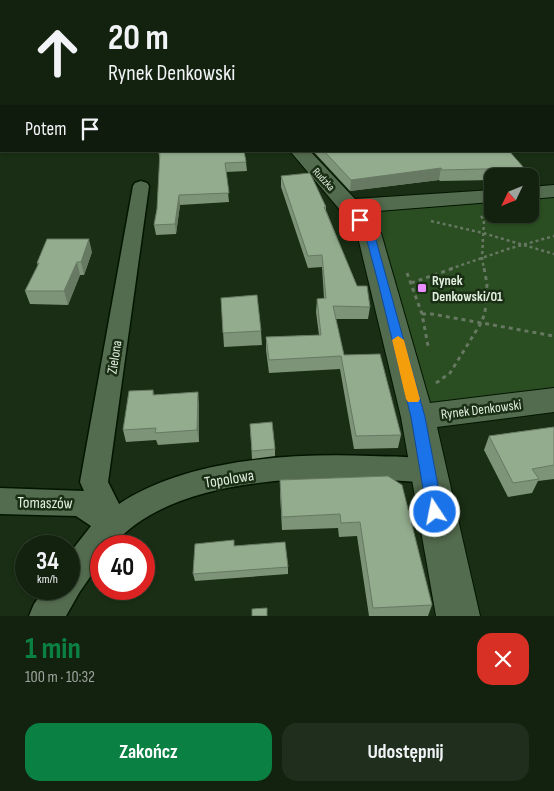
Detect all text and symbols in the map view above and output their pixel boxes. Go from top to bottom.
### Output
text: 20 m [108,17,169,60]
icon: ahead [25,20,90,85]
text: Rynek Denkowski [108,60,235,87]
icon: arrive [76,115,104,143]
text: Potem [25,118,66,141]
street label: Rudzka [310,165,337,194]
north arrow [484,168,539,222]
map controls [484,168,539,223]
pin [339,199,381,241]
icon: arrive [346,206,374,234]
place label: Rynek Denkowski/01 [432,272,503,305]
marker: Rynek Denkowski/01 [416,282,428,294]
street label: Zielona [103,339,126,375]
street label: Rynek Denkowski [440,396,522,423]
street label: Topolowa [203,466,255,493]
position arrow [408,485,460,537]
street label: Tomaszów [17,494,73,513]
speed limit sign: 40 [90,535,155,600]
text: 34 [36,546,59,577]
text: km/h [37,572,58,587]
text: 1 min [25,631,81,667]
button: close [477,633,529,685]
text: 100 m · 10:32 [25,668,95,687]
button: Zakończ [25,723,272,781]
button: Udostępnij [282,723,529,781]

